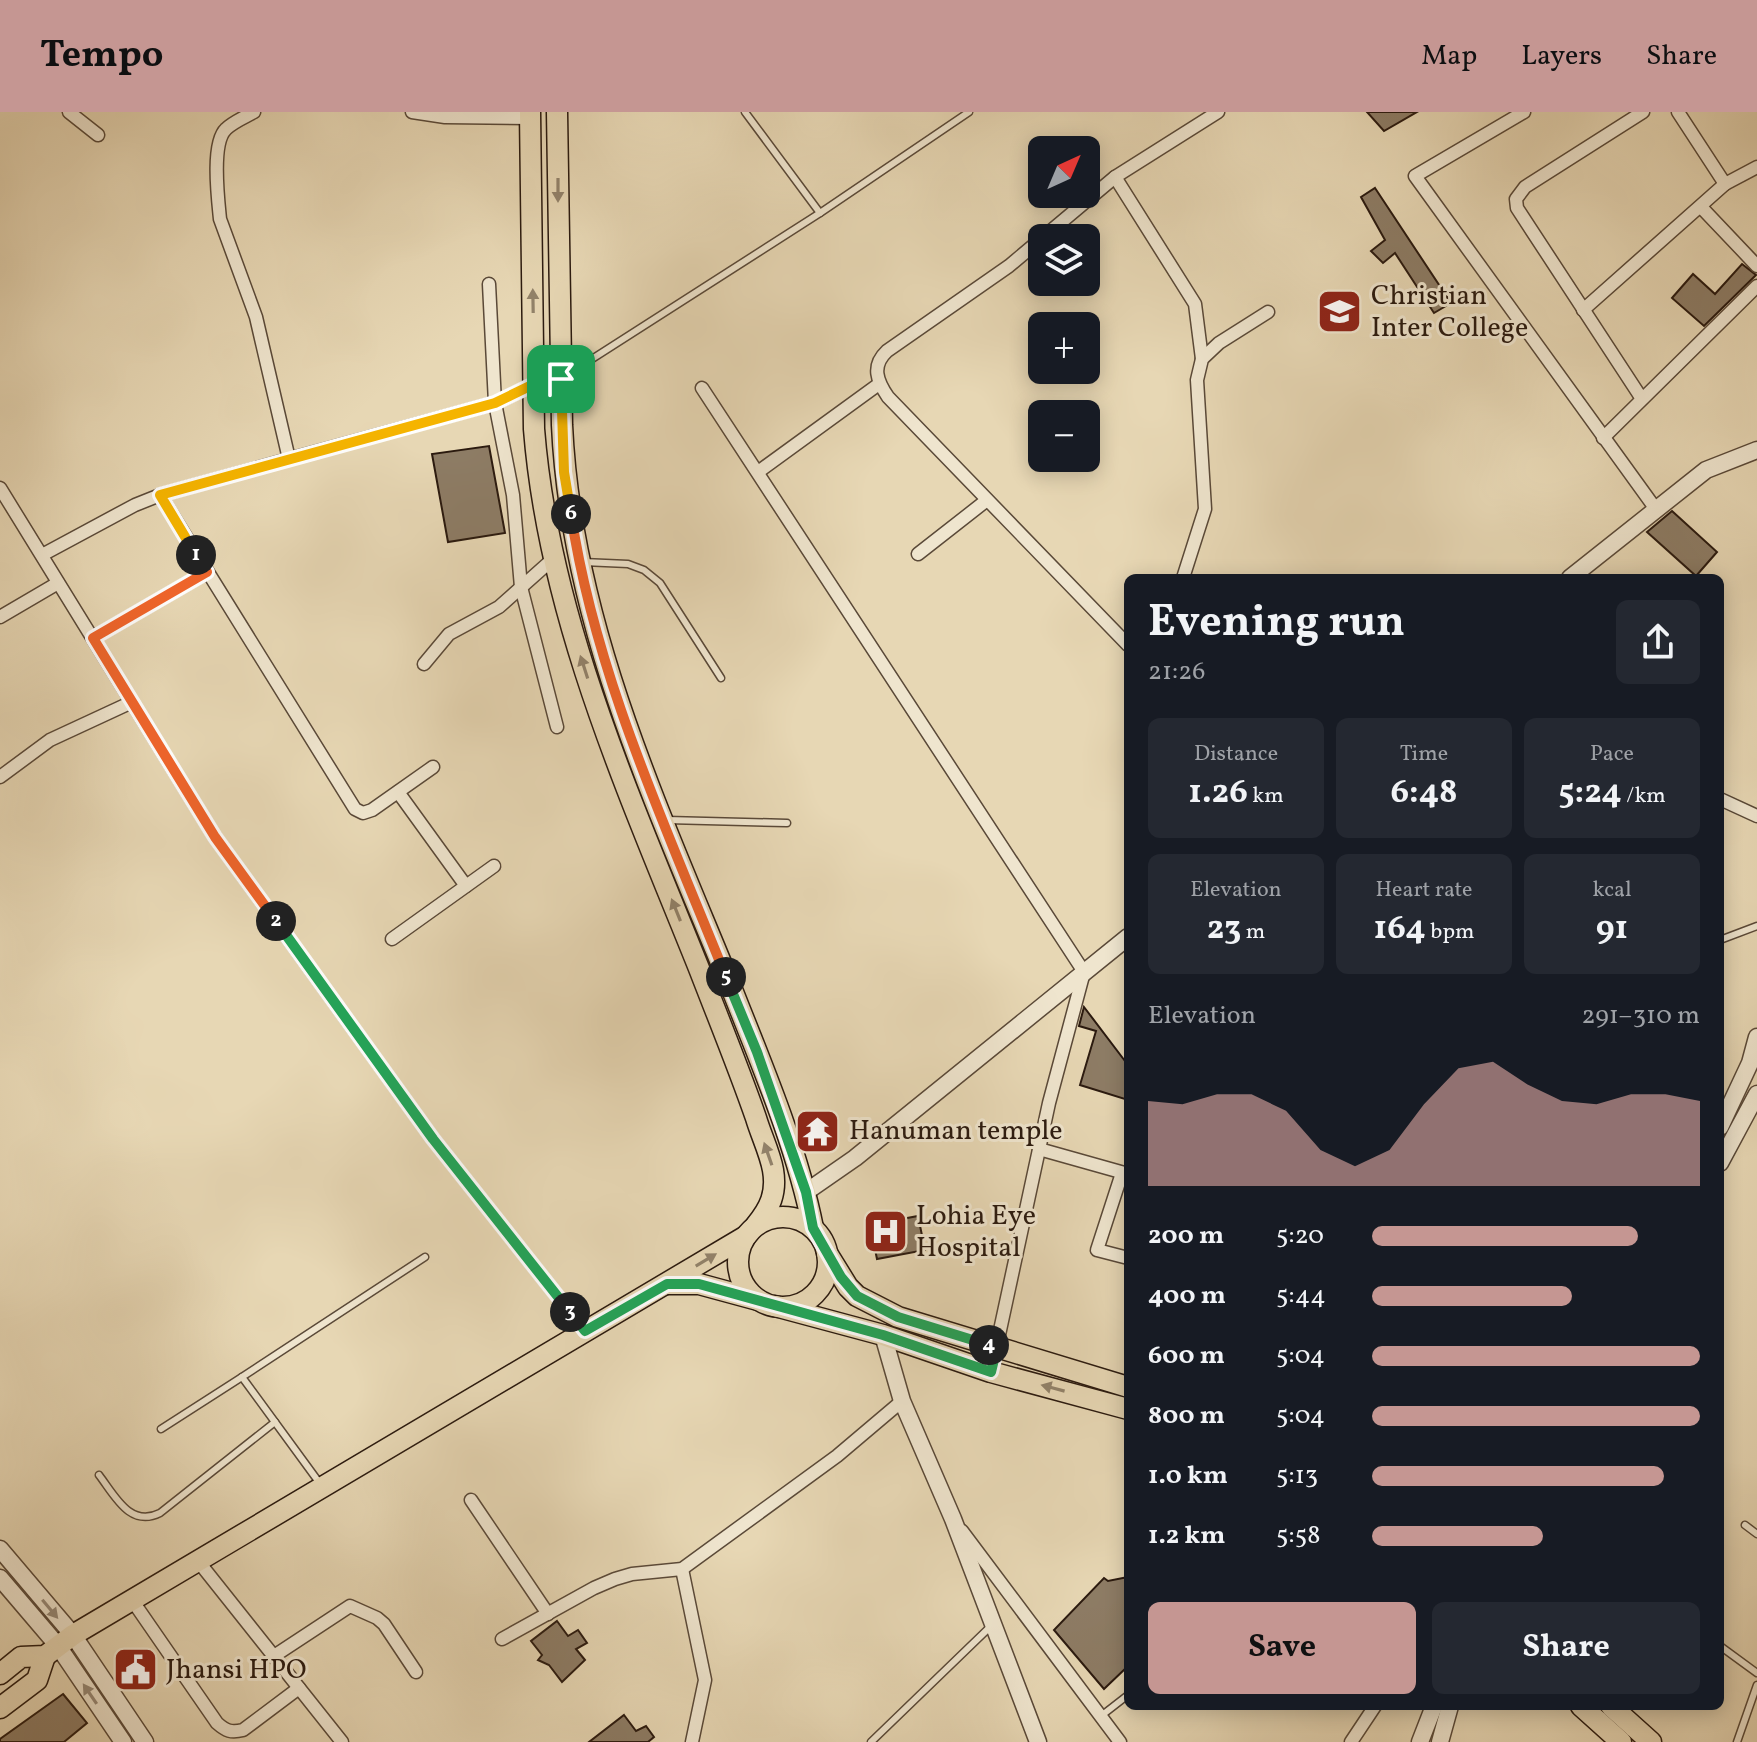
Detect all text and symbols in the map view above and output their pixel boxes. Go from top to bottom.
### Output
text: Tempo [40,30,164,83]
text: Map [1421,37,1477,76]
text: Layers [1521,37,1602,76]
text: Share [1646,37,1717,76]
north arrow [1028,136,1100,208]
map controls [1028,136,1100,472]
one-way arrow [552,178,564,203]
button: layers [1028,224,1100,296]
place label: Christian Inter College [1371,277,1528,348]
one-way arrow [527,288,539,313]
school or university icon: Christian Inter College [1316,288,1364,336]
button: + [1028,312,1100,384]
pin [527,345,595,413]
icon: arrive [539,357,583,401]
button: − [1028,400,1100,472]
pin: 6 [551,494,591,534]
text: 6 [565,498,577,529]
pin: 1 [176,535,216,575]
text: 1 [192,539,200,570]
text: Evening run [1148,593,1405,654]
button: share [1616,600,1700,684]
text: 21:26 [1148,654,1205,690]
one-way arrow [578,655,590,679]
text: Distance [1194,739,1278,770]
text: Time [1400,739,1448,770]
text: Pace [1590,739,1634,770]
text: 1.26 [1188,770,1248,817]
text: 6:48 [1390,770,1458,817]
text: 5:24 [1558,770,1622,817]
text: km [1248,781,1284,812]
text: /km [1622,781,1666,812]
text: Elevation [1190,875,1282,906]
text: Heart rate [1375,875,1473,906]
text: kcal [1592,875,1632,906]
one-way arrow [669,898,682,922]
pin: 2 [256,901,296,941]
text: 2 [270,905,282,936]
text: 23 [1207,906,1241,953]
text: 164 [1374,906,1426,953]
text: 91 [1596,906,1628,953]
text: m [1241,917,1265,948]
text: bpm [1426,917,1474,948]
pin: 5 [706,957,746,997]
text: 5 [721,961,731,992]
text: Elevation [1148,998,1256,1034]
text: 291–310 m [1582,998,1700,1034]
temple icon: Hanuman temple [794,1107,842,1155]
place label: Hanuman temple [849,1112,1063,1151]
one-way arrow [761,1141,773,1165]
place label: Lohia Eye Hospital [916,1197,1036,1268]
hospital icon: Lohia Eye Hospital [861,1208,909,1256]
text: 200 m [1148,1218,1224,1254]
text: 5:20 [1276,1218,1324,1254]
one-way arrow [695,1253,717,1267]
text: 400 m [1148,1278,1226,1314]
text: 5:44 [1276,1278,1326,1314]
pin: 3 [550,1292,590,1332]
text: 3 [564,1296,576,1327]
pin: 4 [969,1325,1009,1365]
text: 4 [982,1329,996,1360]
text: 600 m [1148,1338,1225,1374]
text: 5:04 [1276,1338,1325,1374]
one-way arrow [1040,1382,1065,1394]
text: 800 m [1148,1398,1225,1434]
text: 5:04 [1276,1398,1325,1434]
text: 1.0 km [1148,1458,1228,1494]
text: 5:13 [1276,1458,1318,1494]
text: 1.2 km [1148,1518,1225,1554]
text: 5:58 [1276,1518,1320,1554]
one-way arrow [41,1598,58,1618]
button: Save [1148,1602,1416,1694]
button: Share [1432,1602,1700,1694]
public building icon: Jhansi HPO [111,1646,159,1694]
place label: Jhansi HPO [166,1651,306,1690]
one-way arrow [84,1683,98,1705]

